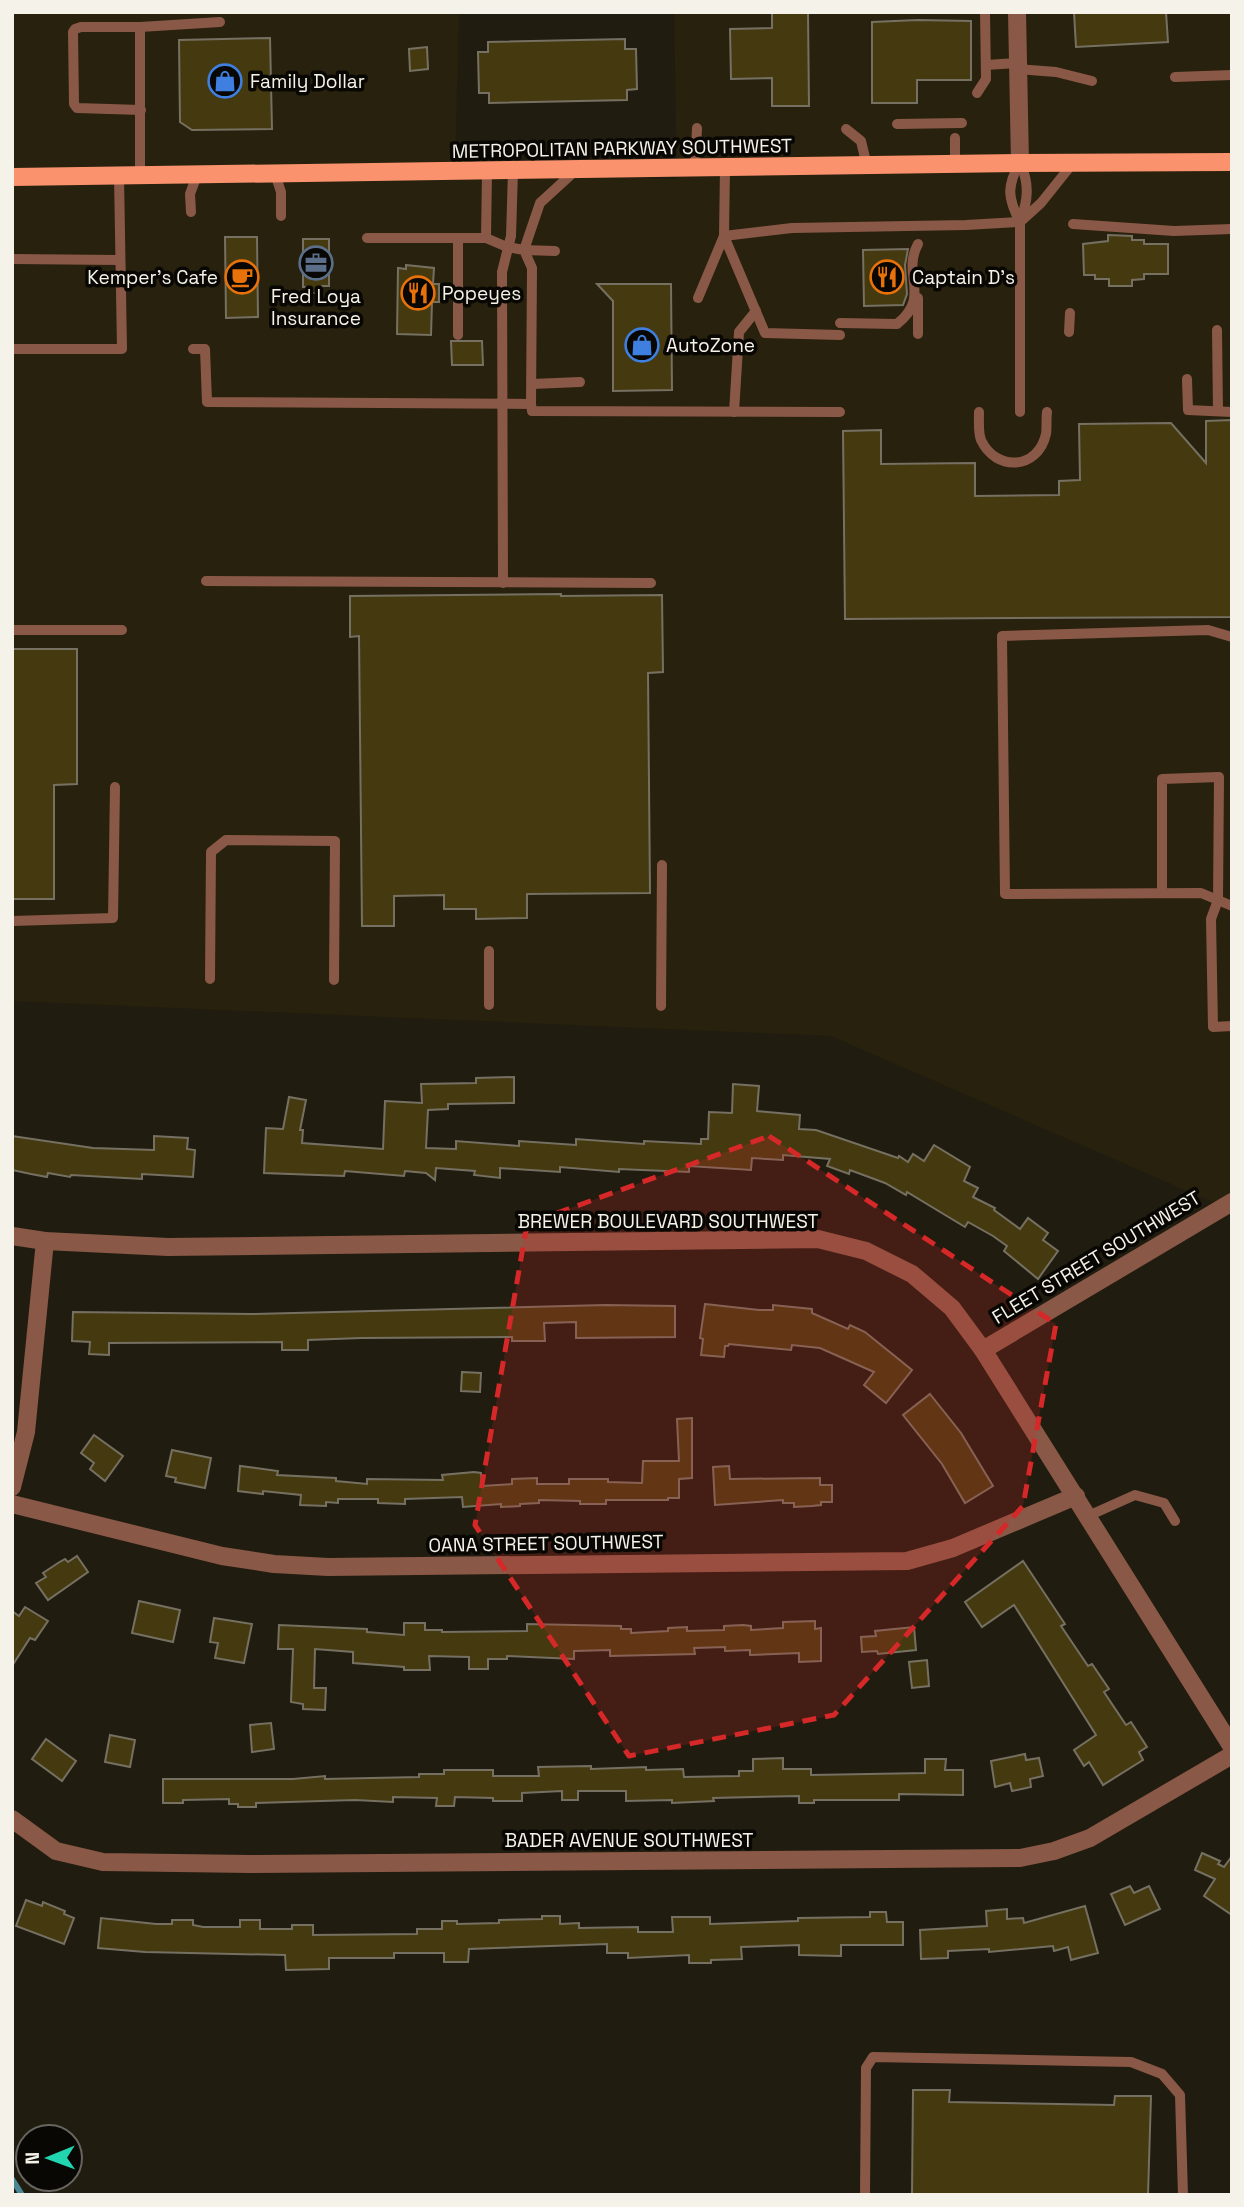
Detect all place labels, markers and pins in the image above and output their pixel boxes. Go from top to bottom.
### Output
shop icon: Family Dollar [206,62,244,100]
place label: Family Dollar [250,69,365,94]
office icon: Fred Loya Insurance [297,244,335,282]
cafe icon: Kemper's Cafe [223,258,261,296]
restaurant icon: Captain D's [868,258,906,296]
place label: Kemper's Cafe [87,265,218,290]
place label: Captain D's [912,265,1015,290]
restaurant icon: Popeyes [399,274,437,312]
place label: Popeyes [442,281,521,306]
place label: Fred Loya Insurance [271,284,361,331]
shop icon: AutoZone [623,326,661,364]
place label: AutoZone [666,333,755,358]

